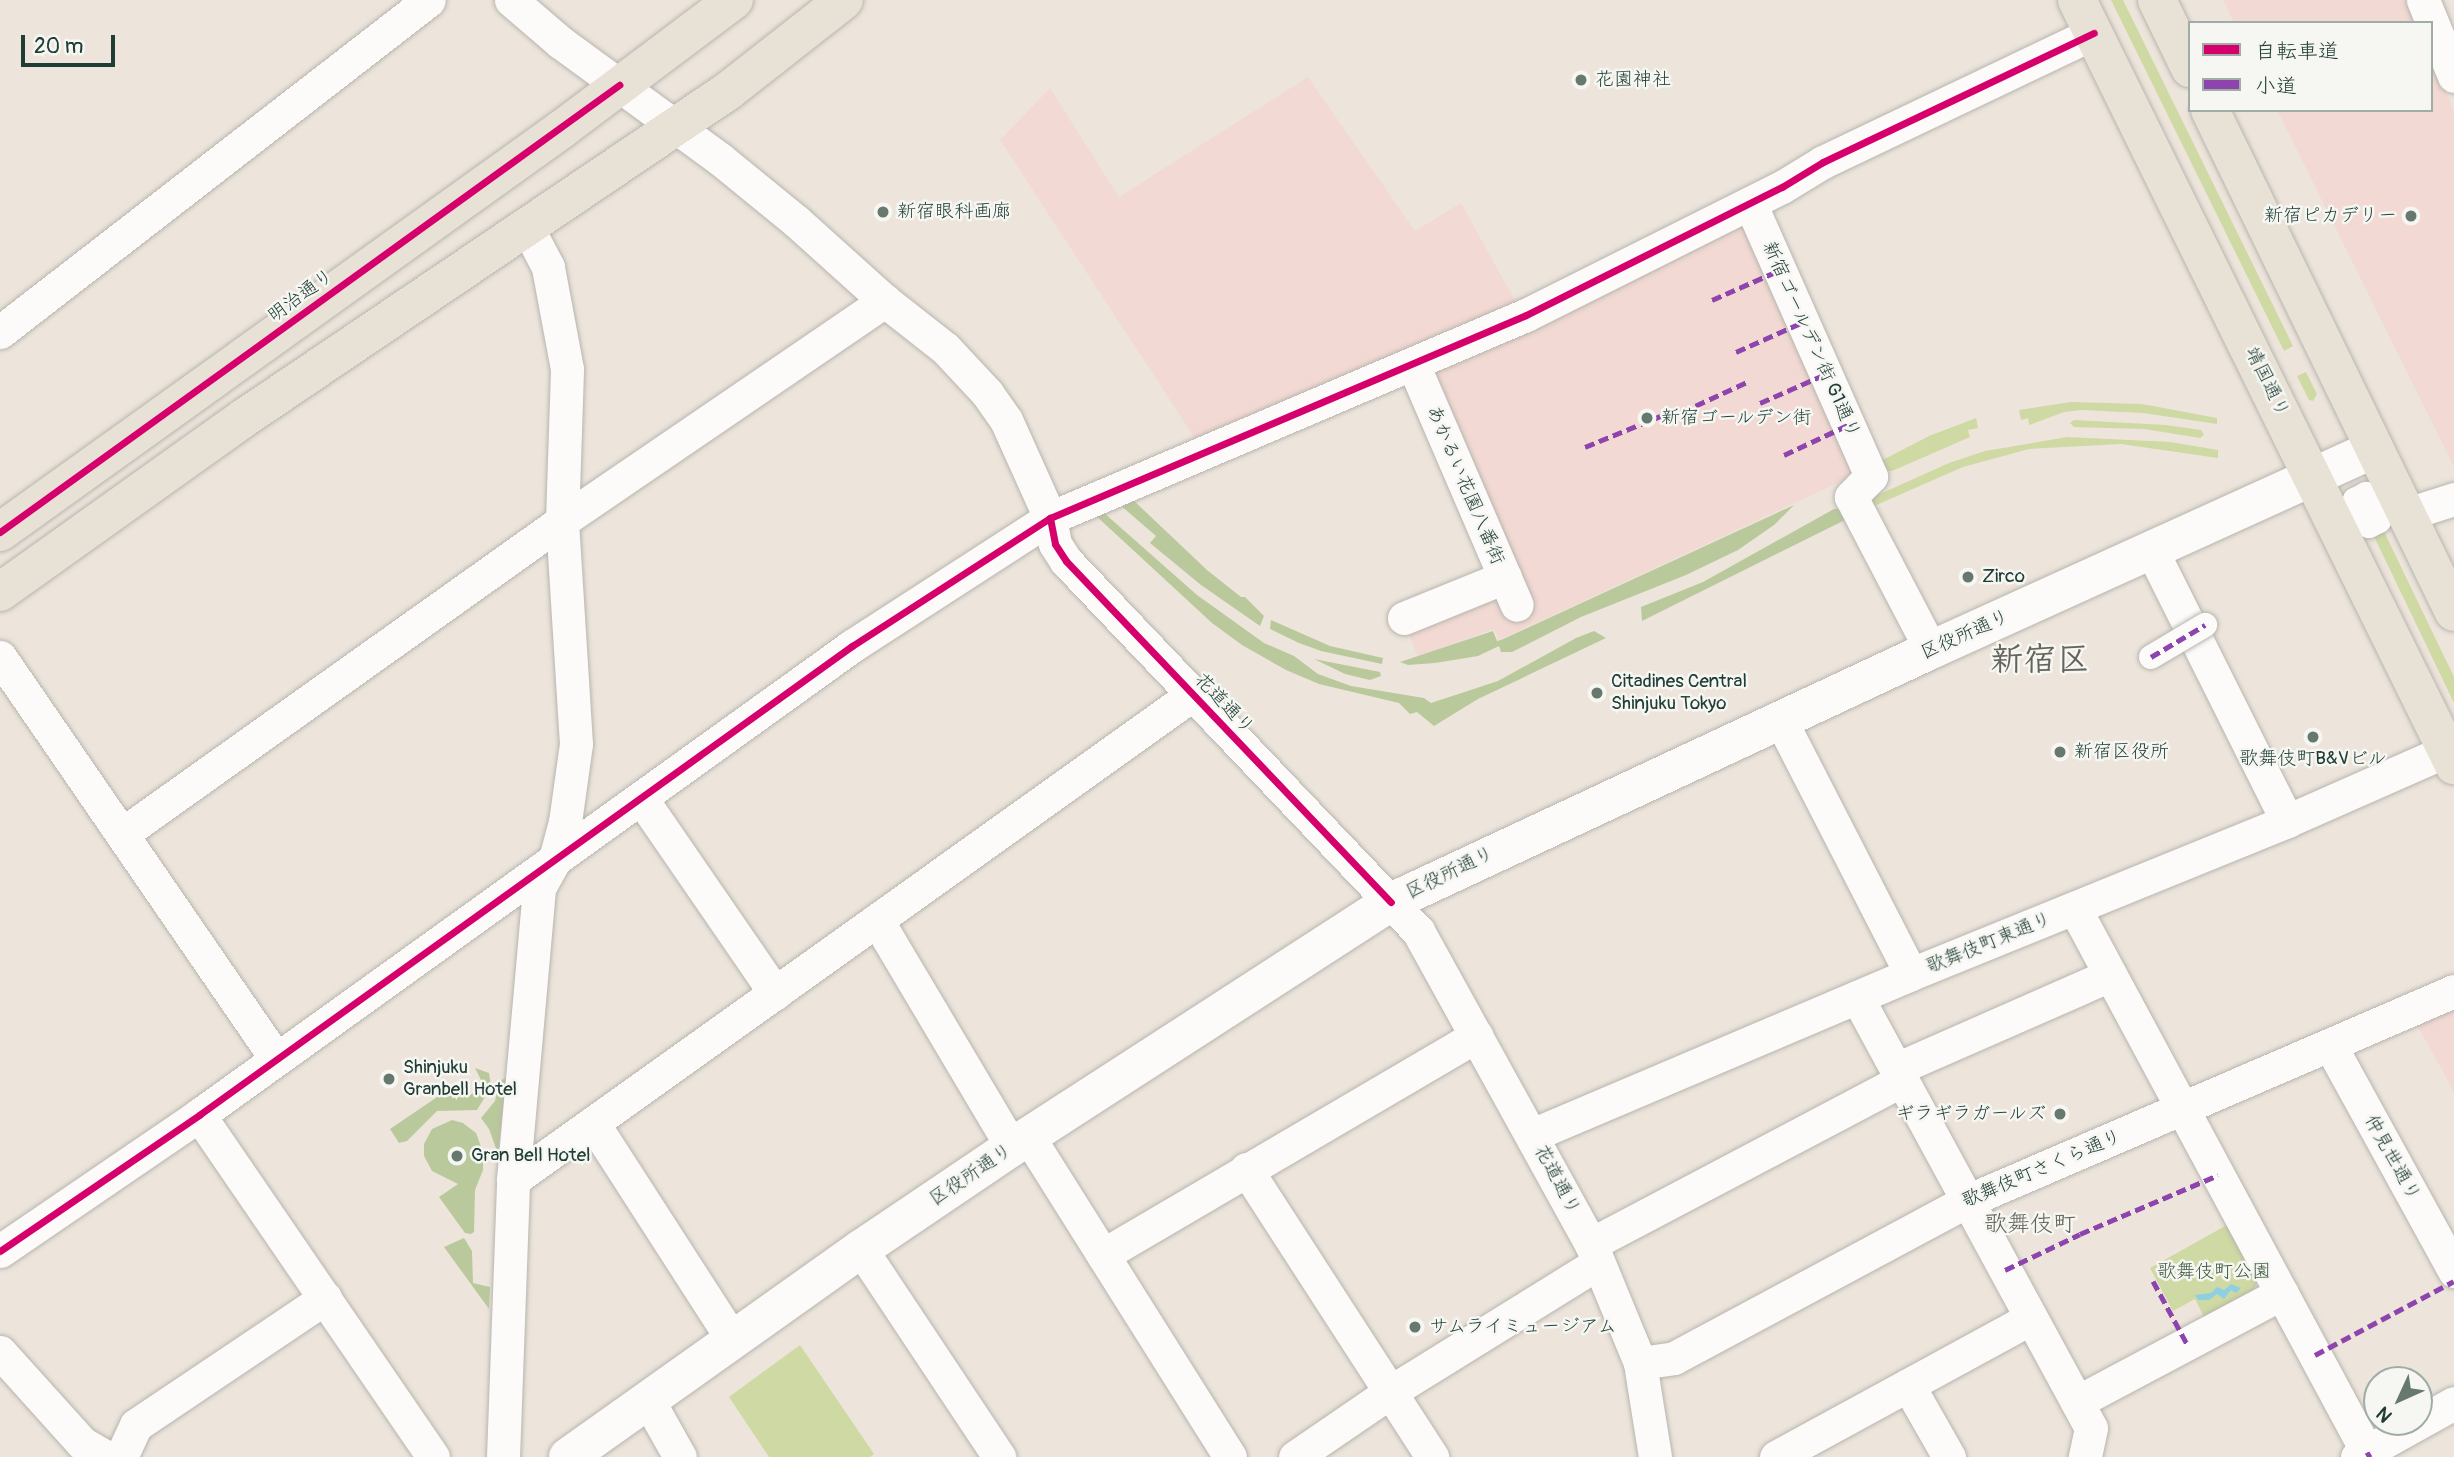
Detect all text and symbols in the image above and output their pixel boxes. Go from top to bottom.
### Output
scale bar [24,21,119,65]
legend [2188,21,2433,112]
text: 20 m [34,33,83,60]
text: 自転車道 [2255,38,2339,65]
place label: 花園神社 [1595,69,1671,91]
marker: 花園神社 [1573,72,1589,88]
text: 小道 [2255,73,2297,100]
place label: 新宿眼科画廊 [897,201,1011,223]
marker: 新宿眼科画廊 [875,204,891,220]
place label: 新宿ピカデリー [2264,205,2397,227]
marker: 新宿ピカデリー [2403,208,2419,224]
street label: 新宿ゴールデン街 G1通り [1757,238,1865,442]
street label: 明治通り [264,264,338,328]
street label: 靖国通り [2240,343,2294,421]
street label: あかるい花園八番街 [1421,402,1509,568]
place label: 新宿ゴールデン街 [1661,407,1813,429]
marker: 新宿ゴールデン街 [1639,410,1655,426]
place label: Zirco [1982,566,2025,588]
marker: Zirco [1960,569,1976,585]
street label: 区役所通り [1917,605,2013,665]
district label: 新宿区 [1991,640,2089,680]
street label: 花道通り [1189,669,1259,739]
place label: Citadines Central Shinjuku Tokyo [1611,671,1747,715]
marker: Citadines Central Shinjuku Tokyo [1589,685,1605,701]
marker: 歌舞伎町B&Vビル [2305,729,2321,745]
place label: 新宿区役所 [2074,741,2169,763]
marker: 新宿区役所 [2052,744,2068,760]
place label: 歌舞伎町B&Vビル [2239,748,2387,770]
street label: 区役所通り [1402,842,1498,904]
street label: 歌舞伎町東通り [1923,908,2055,978]
place label: Shinjuku Granbell Hotel [403,1057,517,1101]
marker: Shinjuku Granbell Hotel [381,1071,397,1087]
place label: ギラギラガールズ [1894,1103,2046,1125]
marker: ギラギラガールズ [2052,1106,2068,1122]
street label: 仲見世通り [2359,1111,2425,1205]
street label: 歌舞伎町さくら通り [1959,1125,2125,1213]
street label: 区役所通り [925,1139,1017,1211]
street label: 花道通り [1529,1141,1585,1219]
place label: Gran Bell Hotel [471,1145,591,1167]
marker: Gran Bell Hotel [449,1148,465,1164]
district label: 歌舞伎町 [1984,1210,2076,1238]
park label: 歌舞伎町公園 [2157,1261,2271,1283]
place label: サムライミュージアム [1429,1316,1619,1338]
marker: サムライミュージアム [1407,1319,1423,1335]
north arrow [2363,1366,2433,1436]
text: N [2372,1401,2398,1427]

